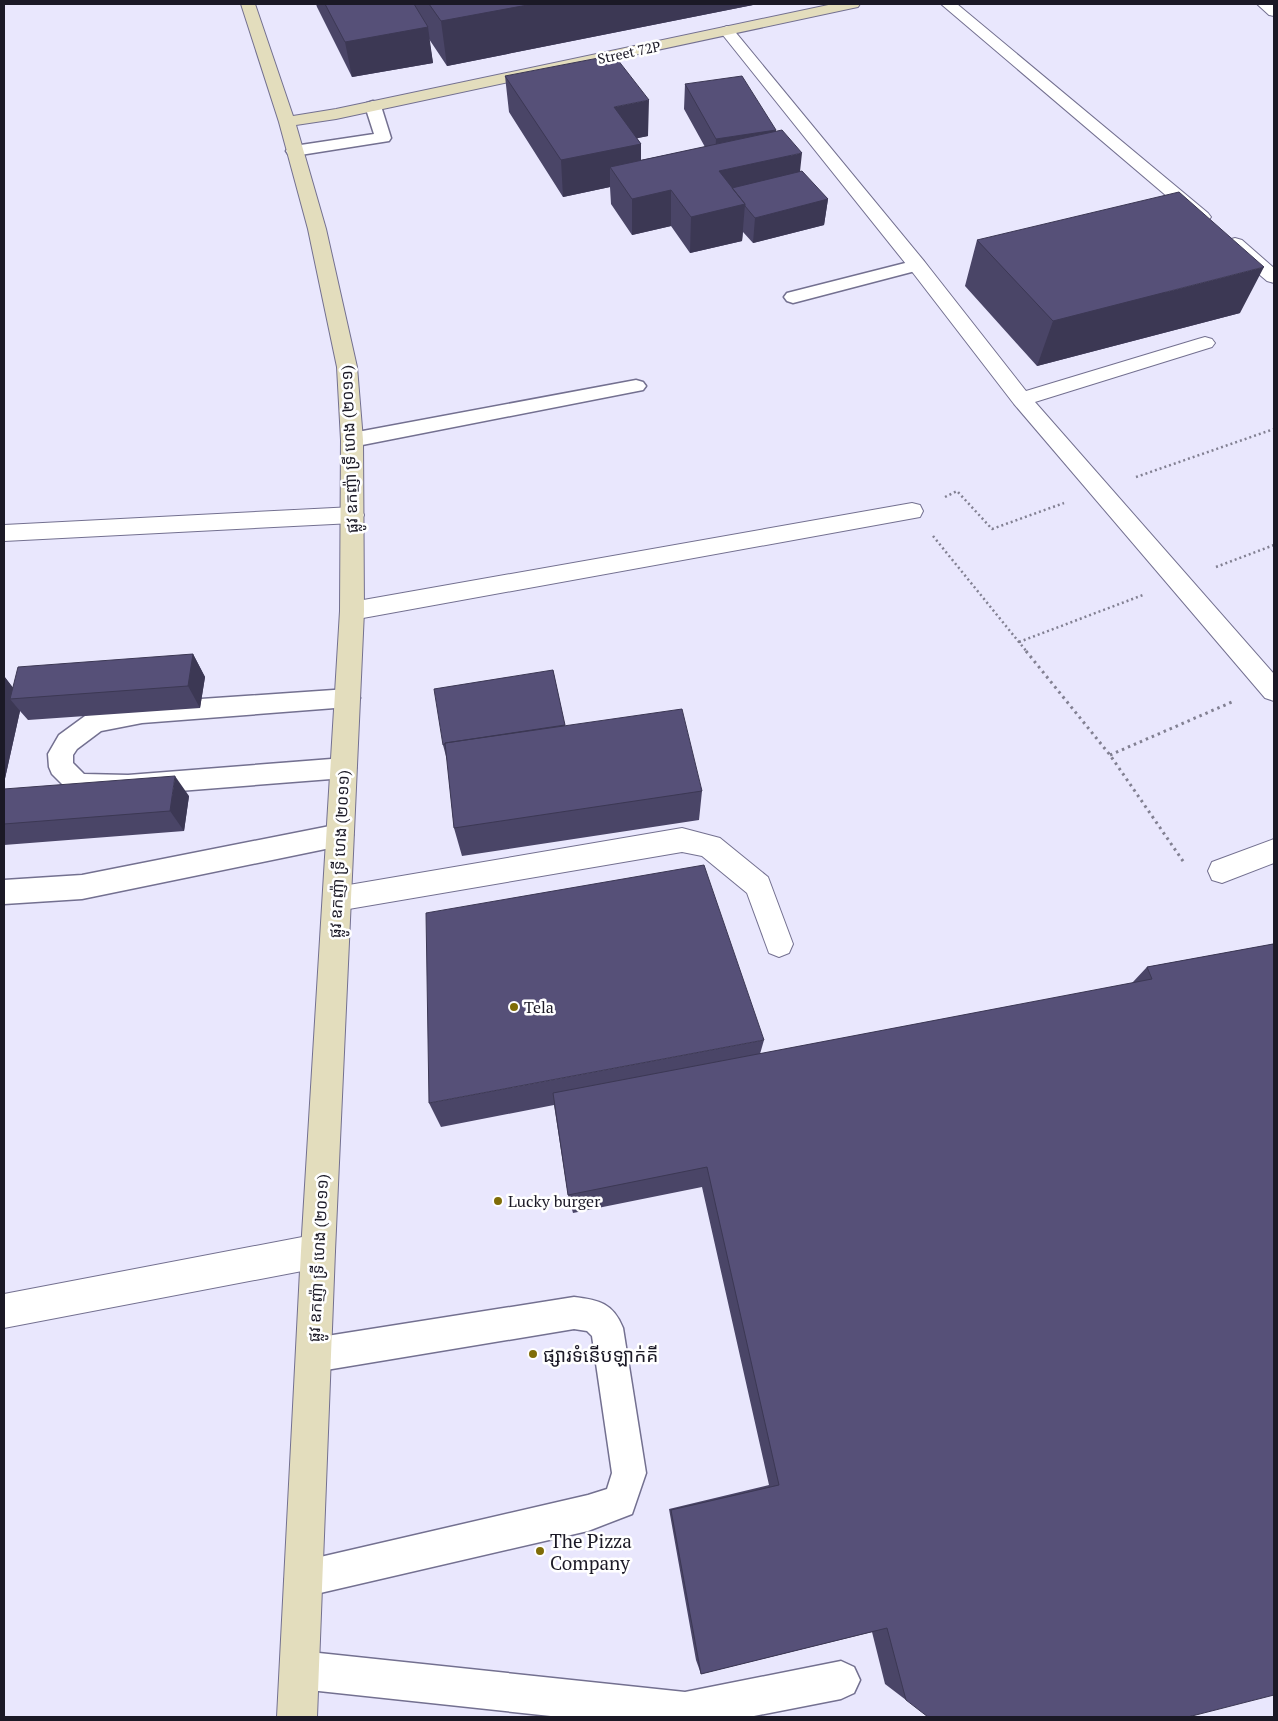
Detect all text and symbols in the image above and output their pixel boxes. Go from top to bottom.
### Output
street label: Street 72P [596,36,662,68]
street label: ផ្លូវ ឧកញ៉ា ទ្រី ហេង (២០១១) [335,364,367,534]
street label: ផ្លូវ ឧកញ៉ា ទ្រី ហេង (២០១១) [324,769,358,939]
place label: Tela [524,996,554,1018]
marker: Tela [508,1001,520,1013]
street label: ផ្លូវ ឧកញ៉ា ទ្រី ហេង (២០១១) [303,1173,337,1343]
place label: Lucky burger [508,1190,601,1212]
marker: Lucky burger [492,1195,504,1207]
place label: ផ្សារទំនើបឡាក់គី [543,1342,658,1367]
marker: ផ្សារទំនើបឡាក់គី [527,1348,539,1360]
place label: The Pizza Company [550,1528,632,1575]
marker: The Pizza Company [534,1545,546,1557]

